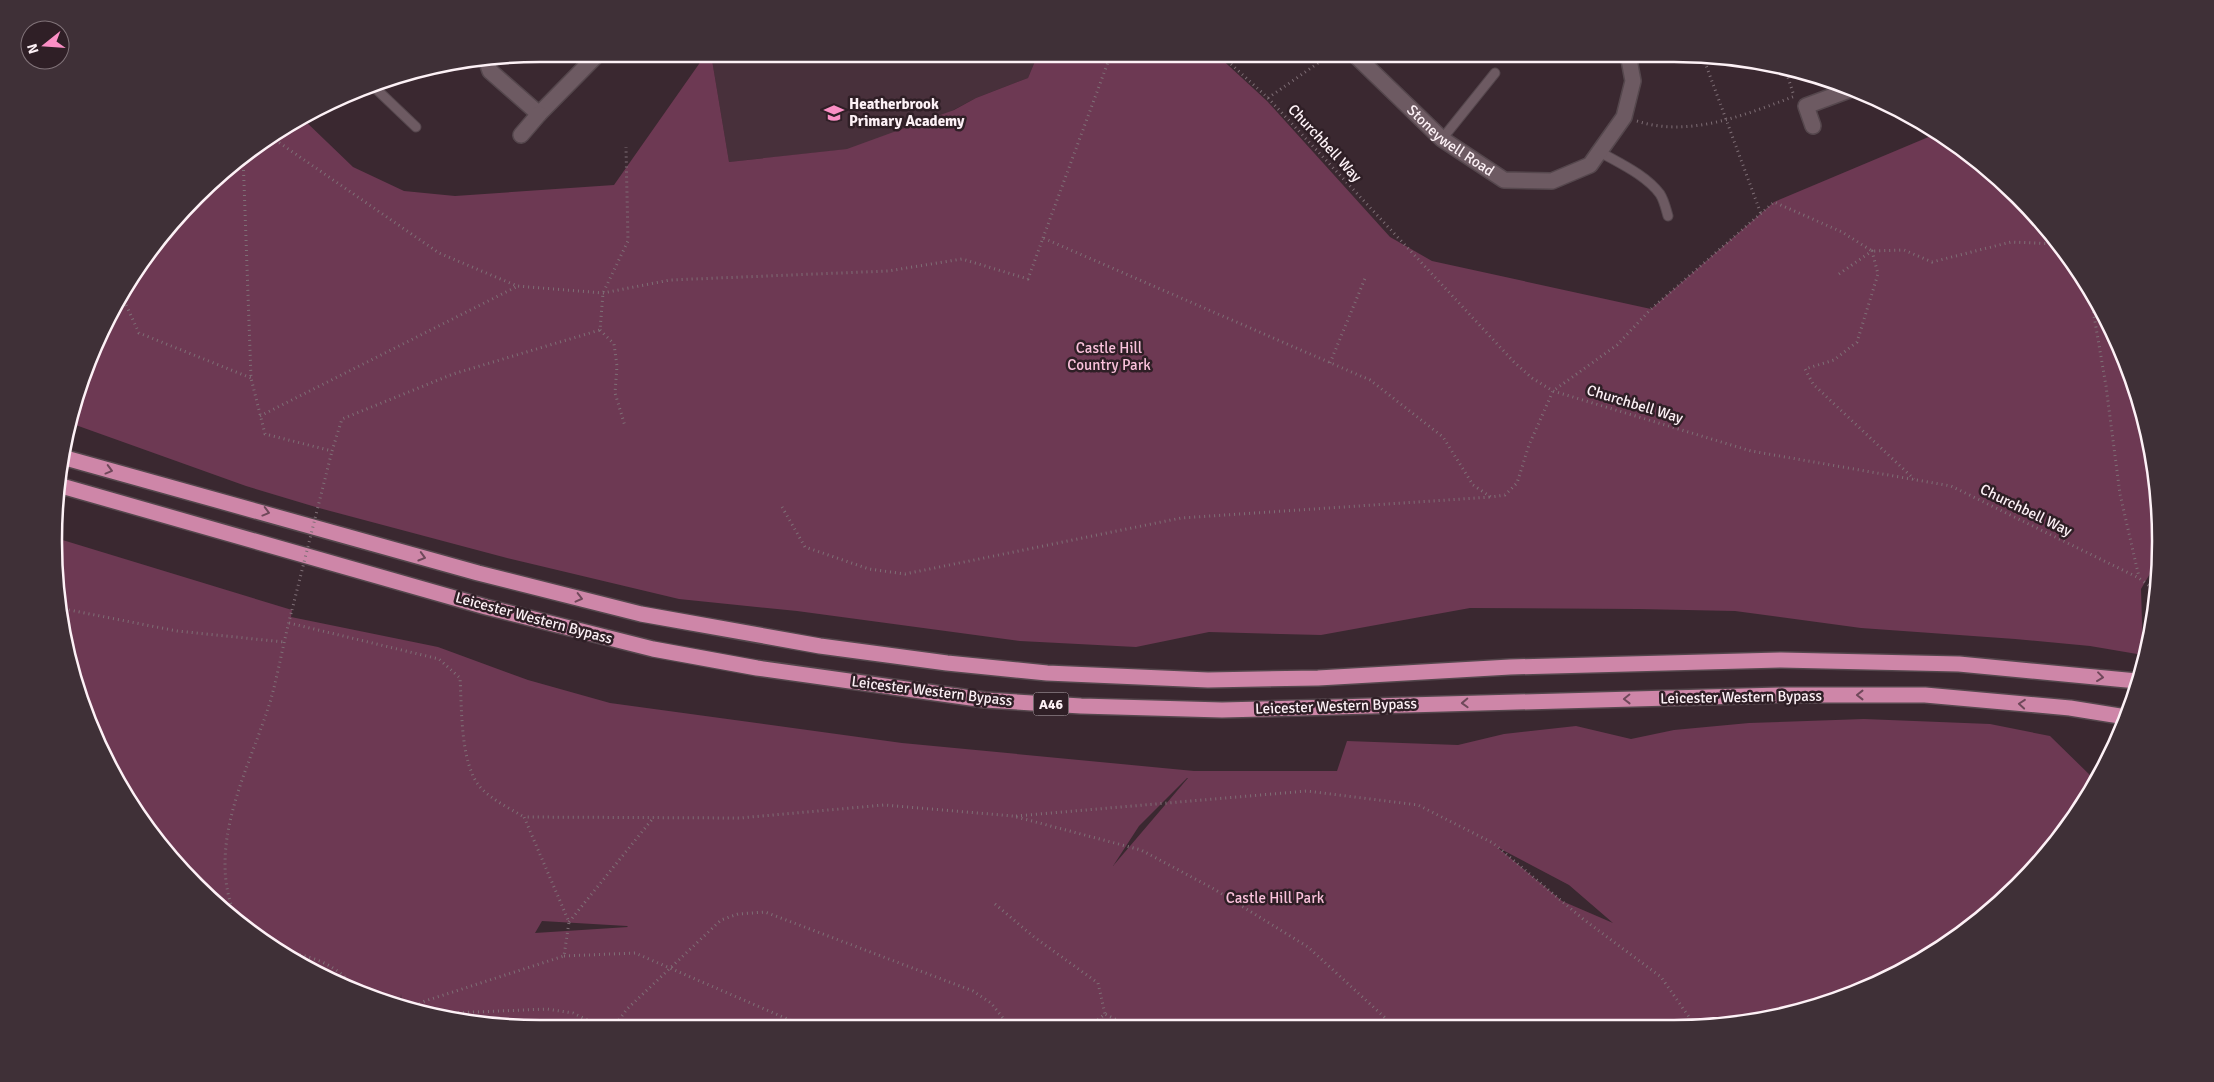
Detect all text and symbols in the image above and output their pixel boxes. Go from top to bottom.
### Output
north arrow [20,20,70,70]
text: N [23,42,43,56]
place label: Heatherbrook Primary Academy [849,95,965,130]
street label: Churchbell Way [1284,100,1366,186]
street label: Stoneywell Road [1403,101,1498,180]
school or university icon: Heatherbrook Primary Academy [823,102,845,124]
park label: Castle Hill Country Park [1067,339,1151,374]
street label: Churchbell Way [1585,381,1685,427]
one-way arrow [104,464,113,475]
street label: Churchbell Way [1977,480,2075,540]
one-way arrow [261,507,269,517]
one-way arrow [417,551,425,561]
street label: Leicester Western Bypass [453,588,615,648]
one-way arrow [575,592,584,603]
one-way arrow [2097,671,2105,682]
street label: Leicester Western Bypass [851,672,1014,710]
street label: Leicester Western Bypass [1660,687,1823,707]
one-way arrow [1855,690,1863,700]
road number: A46 [1034,692,1068,716]
street label: Leicester Western Bypass [1255,694,1418,718]
one-way arrow [1623,694,1630,704]
one-way arrow [1460,697,1468,708]
one-way arrow [2017,699,2025,710]
park label: Castle Hill Park [1226,889,1325,907]

